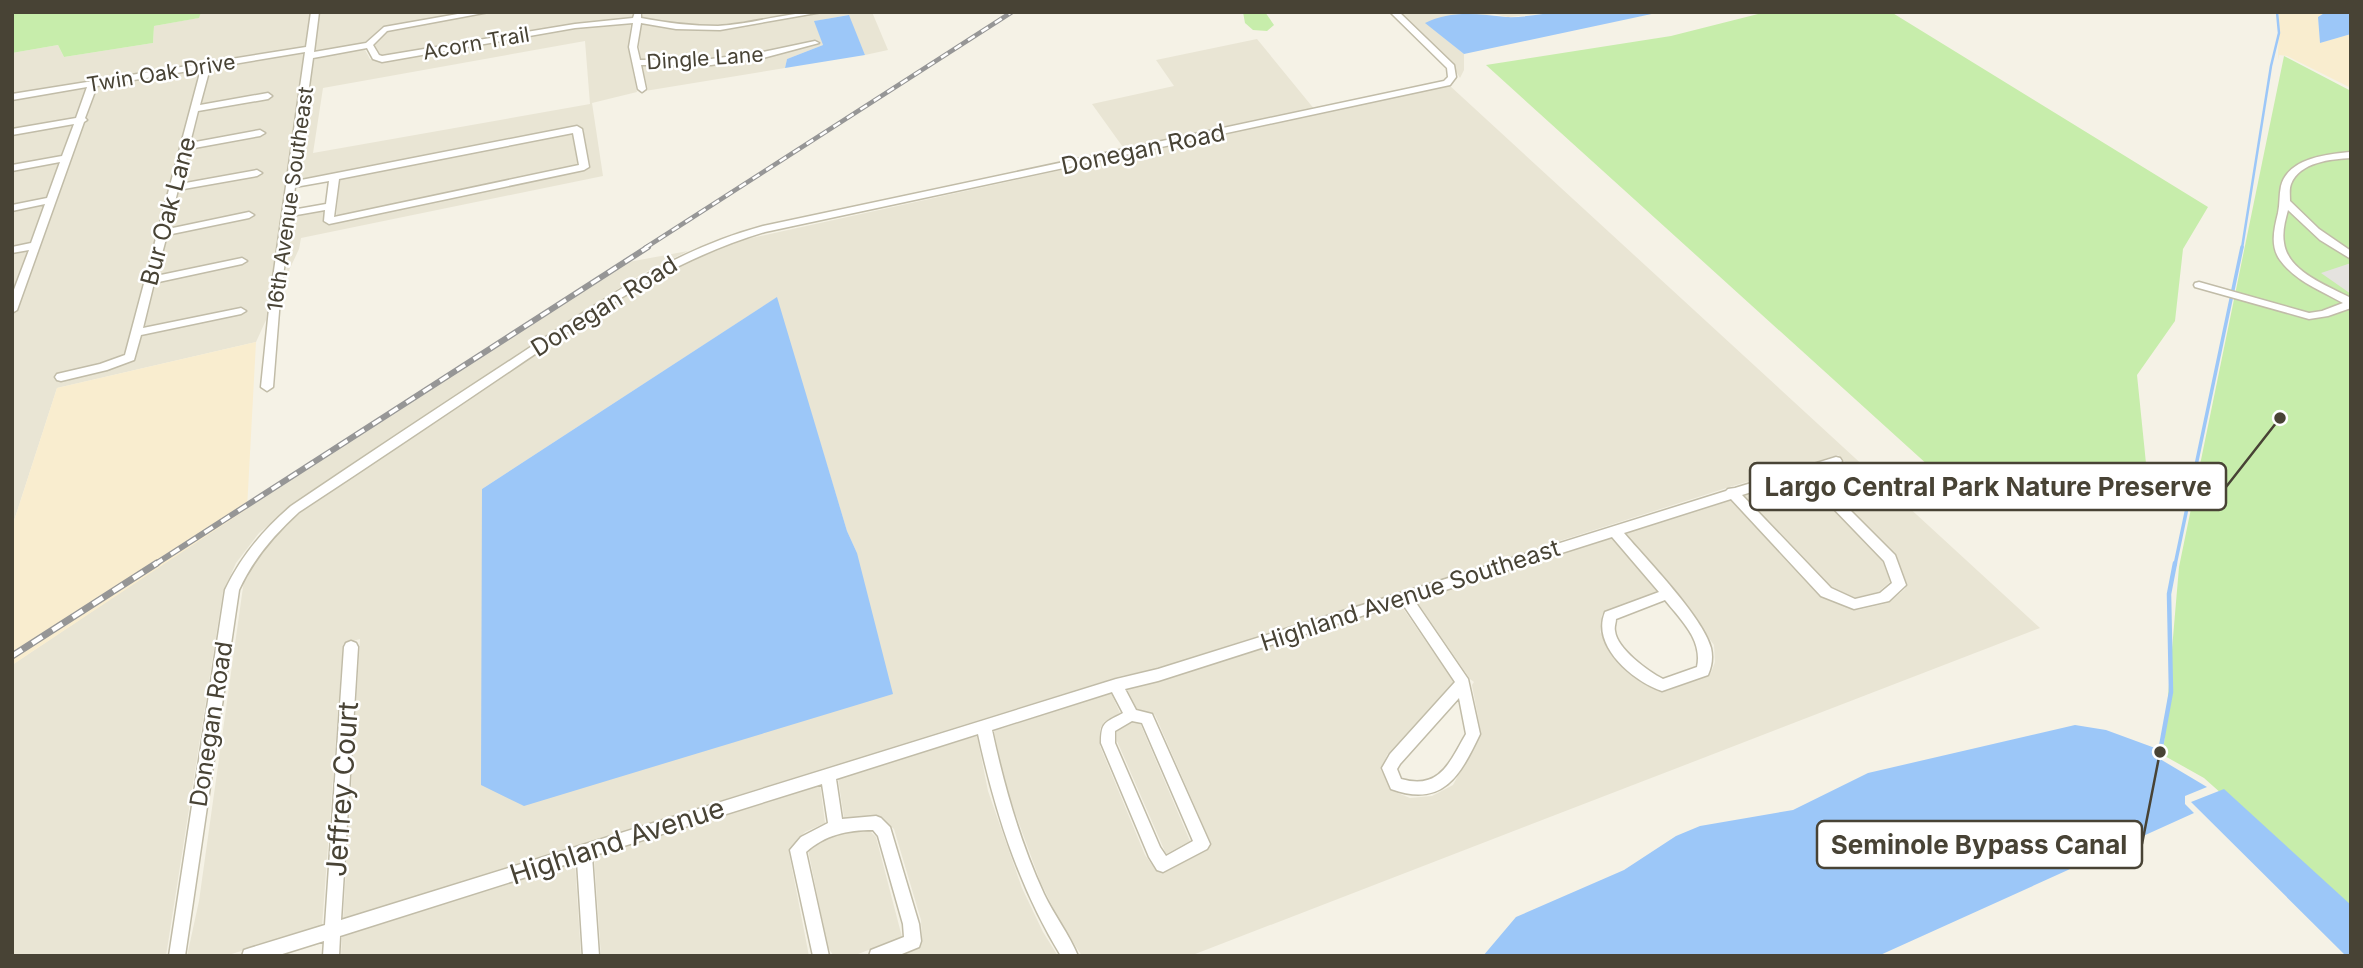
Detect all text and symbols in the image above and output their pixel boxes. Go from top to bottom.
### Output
street label: Acorn Trail [421,21,531,65]
street label: Dingle Lane [646,41,764,75]
street label: Twin Oak Drive [85,49,237,97]
street label: 16th Avenue Southeast [262,85,318,313]
street label: Donegan Road [1058,117,1228,181]
street label: Bur Oak Lane [134,134,202,288]
street label: Donegan Road [526,249,682,363]
callout: Largo Central Park Nature Preserve [1750,463,2226,510]
text: Largo Central Park Nature Preserve [1764,471,2212,502]
street label: Highland Avenue Southeast [1257,533,1563,657]
street label: Donegan Road [184,639,238,809]
street label: Jeffrey Court [319,700,365,878]
street label: Highland Avenue [505,790,729,892]
callout: Seminole Bypass Canal [1817,821,2142,868]
text: Seminole Bypass Canal [1831,829,2127,860]

